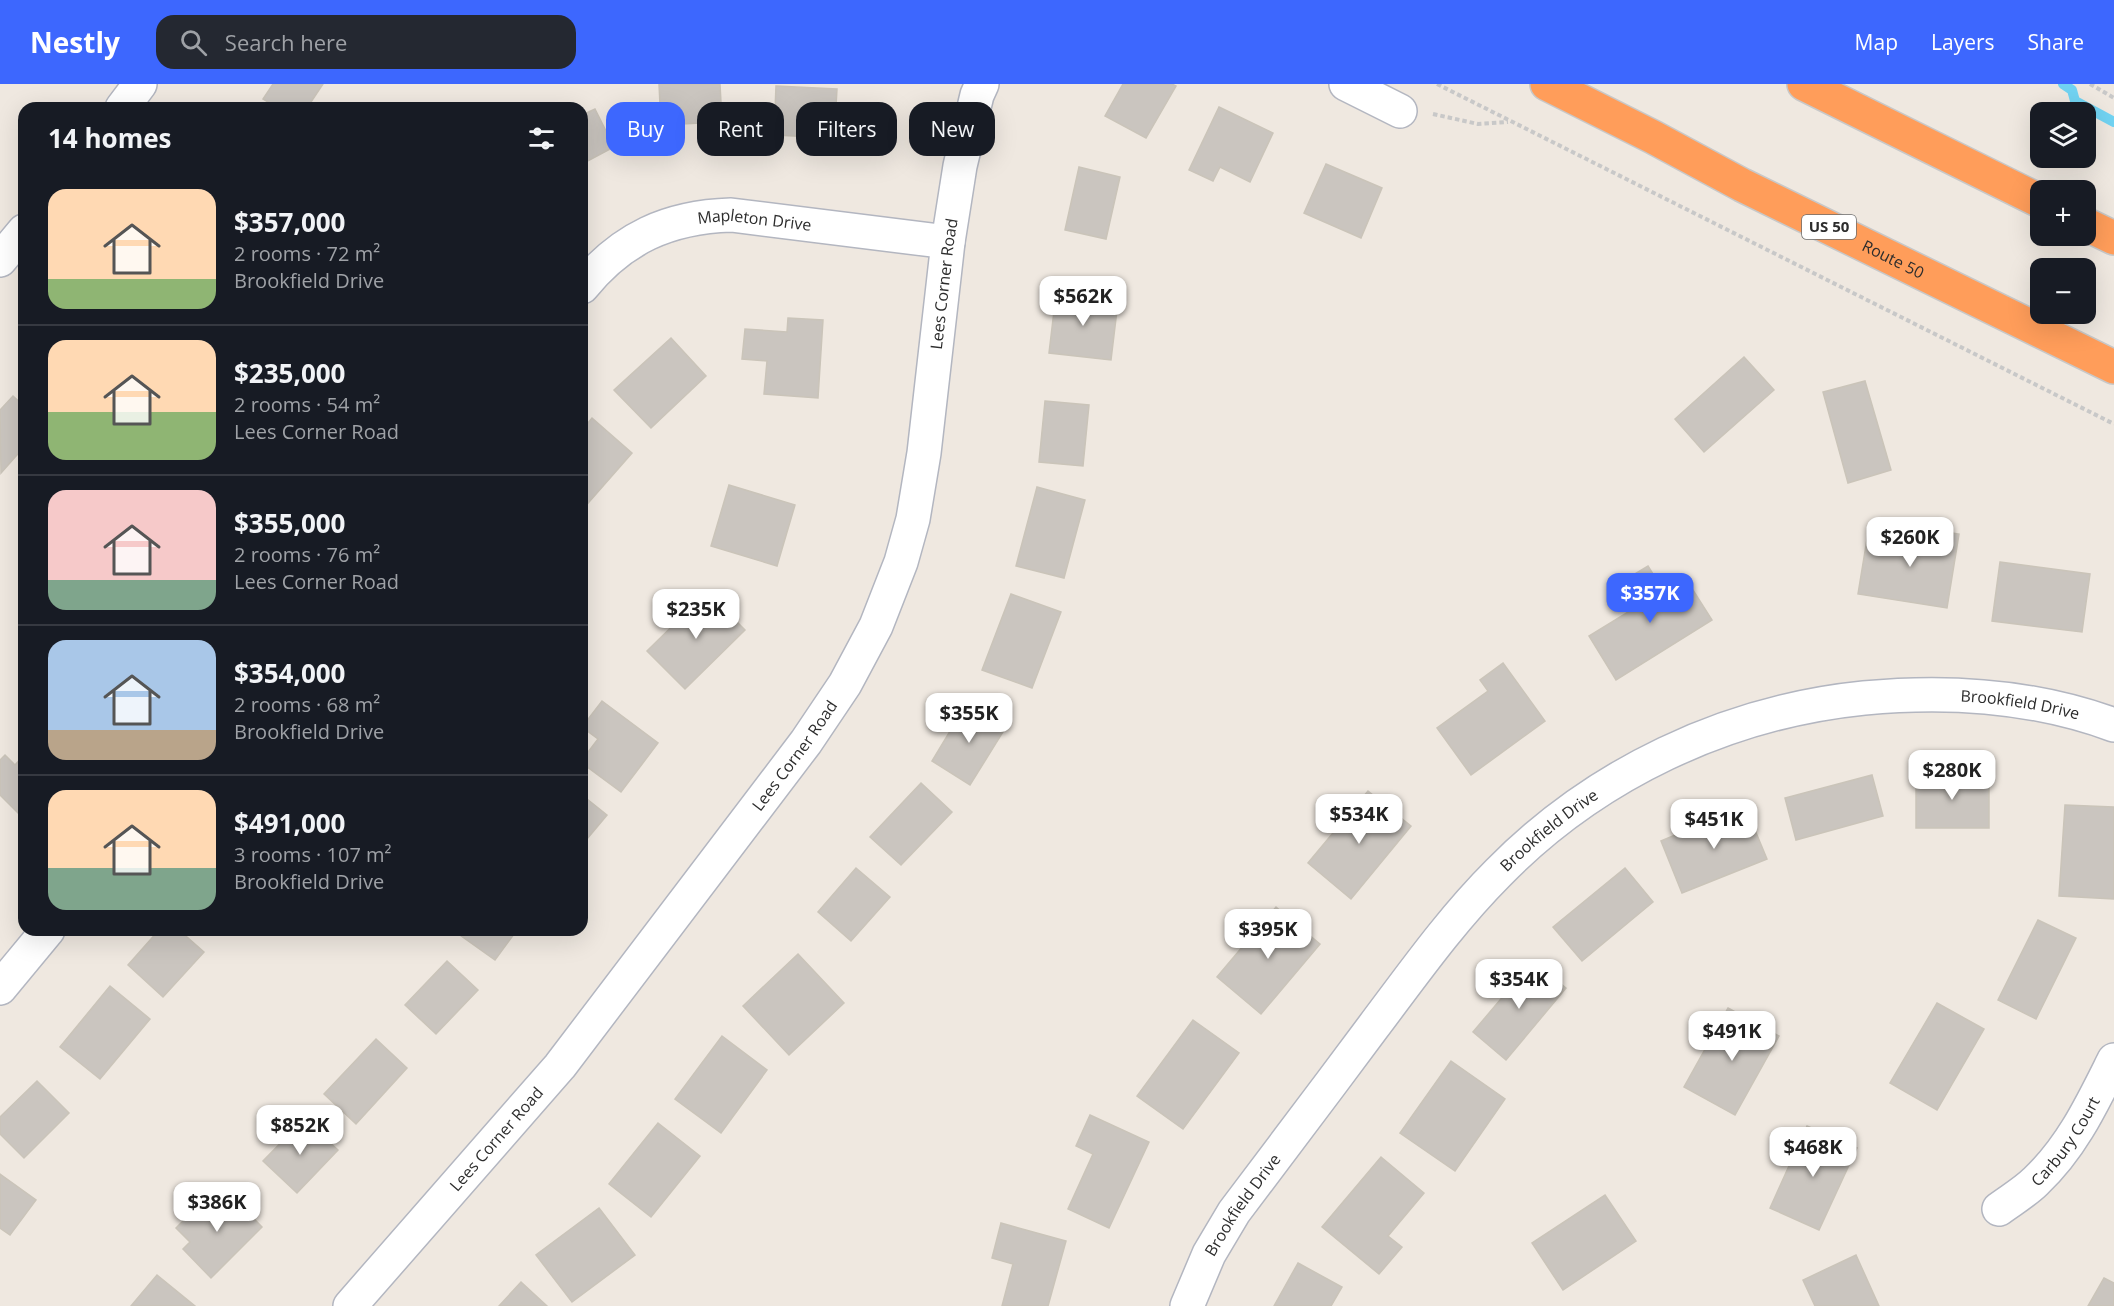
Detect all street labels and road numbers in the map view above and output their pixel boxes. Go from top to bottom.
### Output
street label: Mapleton Drive [696,204,813,236]
road number: US 50 [1802,215,1856,239]
street label: Lees Corner Road [925,217,963,351]
street label: Route 50 [1859,235,1928,283]
street label: Brookfield Drive [1960,684,2082,724]
street label: Lees Corner Road [747,696,842,815]
street label: Brookfield Drive [1495,784,1602,876]
street label: Lees Corner Road [444,1082,548,1196]
street label: Carbury Court [2026,1093,2105,1191]
street label: Brookfield Drive [1199,1149,1285,1260]

